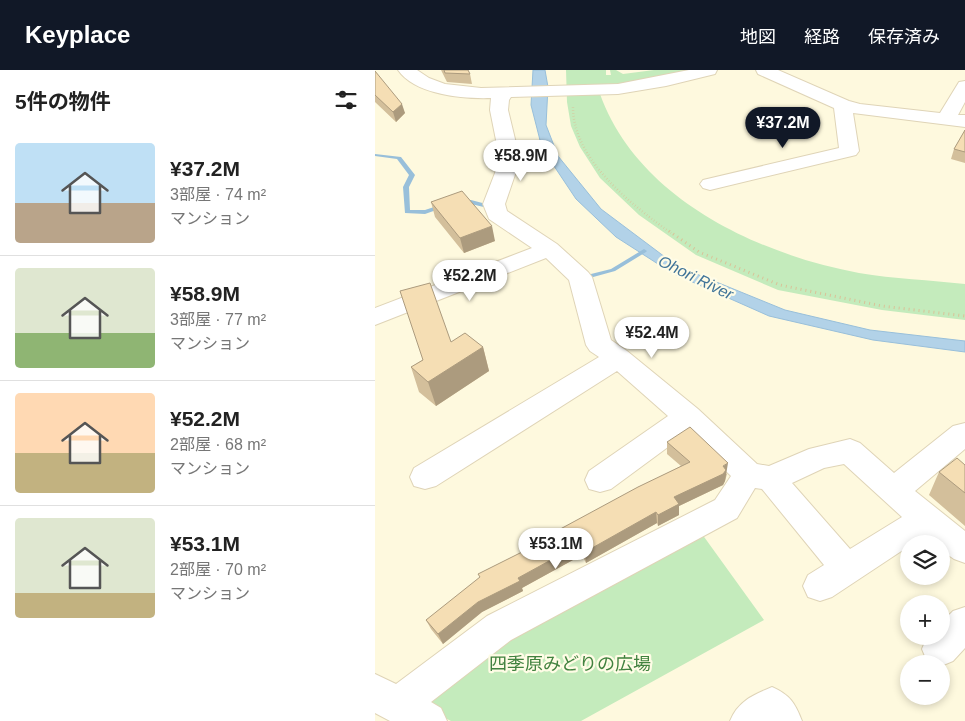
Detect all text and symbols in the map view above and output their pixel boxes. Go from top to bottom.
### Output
text: Keyplace [25,21,130,48]
text: 地図 [740,27,776,47]
text: 経路 [804,27,840,47]
text: 保存済み [868,27,940,47]
icon: filters [332,86,360,114]
text: 5件の物件 [15,90,111,113]
pin: ¥37.2M [742,106,824,149]
text: ¥37.2M [756,114,810,131]
pin: ¥58.9M [480,140,562,182]
text: ¥58.9M [494,147,548,164]
text: ¥37.2M [170,157,240,180]
icon: home [55,163,115,223]
text: 3部屋 · 74 m² [170,186,266,203]
text: マンション [170,210,250,227]
water label: Ohori River [656,252,736,303]
pin: ¥52.2M [429,260,511,302]
text: ¥52.2M [443,267,497,284]
text: ¥58.9M [170,282,240,305]
icon: home [55,288,115,348]
text: 3部屋 · 77 m² [170,311,266,328]
pin: ¥52.4M [611,316,693,359]
text: ¥52.4M [625,324,679,341]
text: マンション [170,335,250,352]
text: ¥52.2M [170,407,240,430]
icon: home [55,413,115,473]
text: 2部屋 · 68 m² [170,436,266,453]
text: マンション [170,460,250,477]
pin: ¥53.1M [515,528,597,570]
text: ¥53.1M [170,532,240,555]
text: ¥53.1M [529,535,583,552]
map controls [900,535,950,705]
button: layers [900,535,950,585]
icon: home [55,538,115,598]
text: 2部屋 · 70 m² [170,561,266,578]
text: マンション [170,585,250,602]
button: + [900,595,950,645]
park label: 四季原みどりの広場 [489,654,651,674]
button: − [900,655,950,705]

